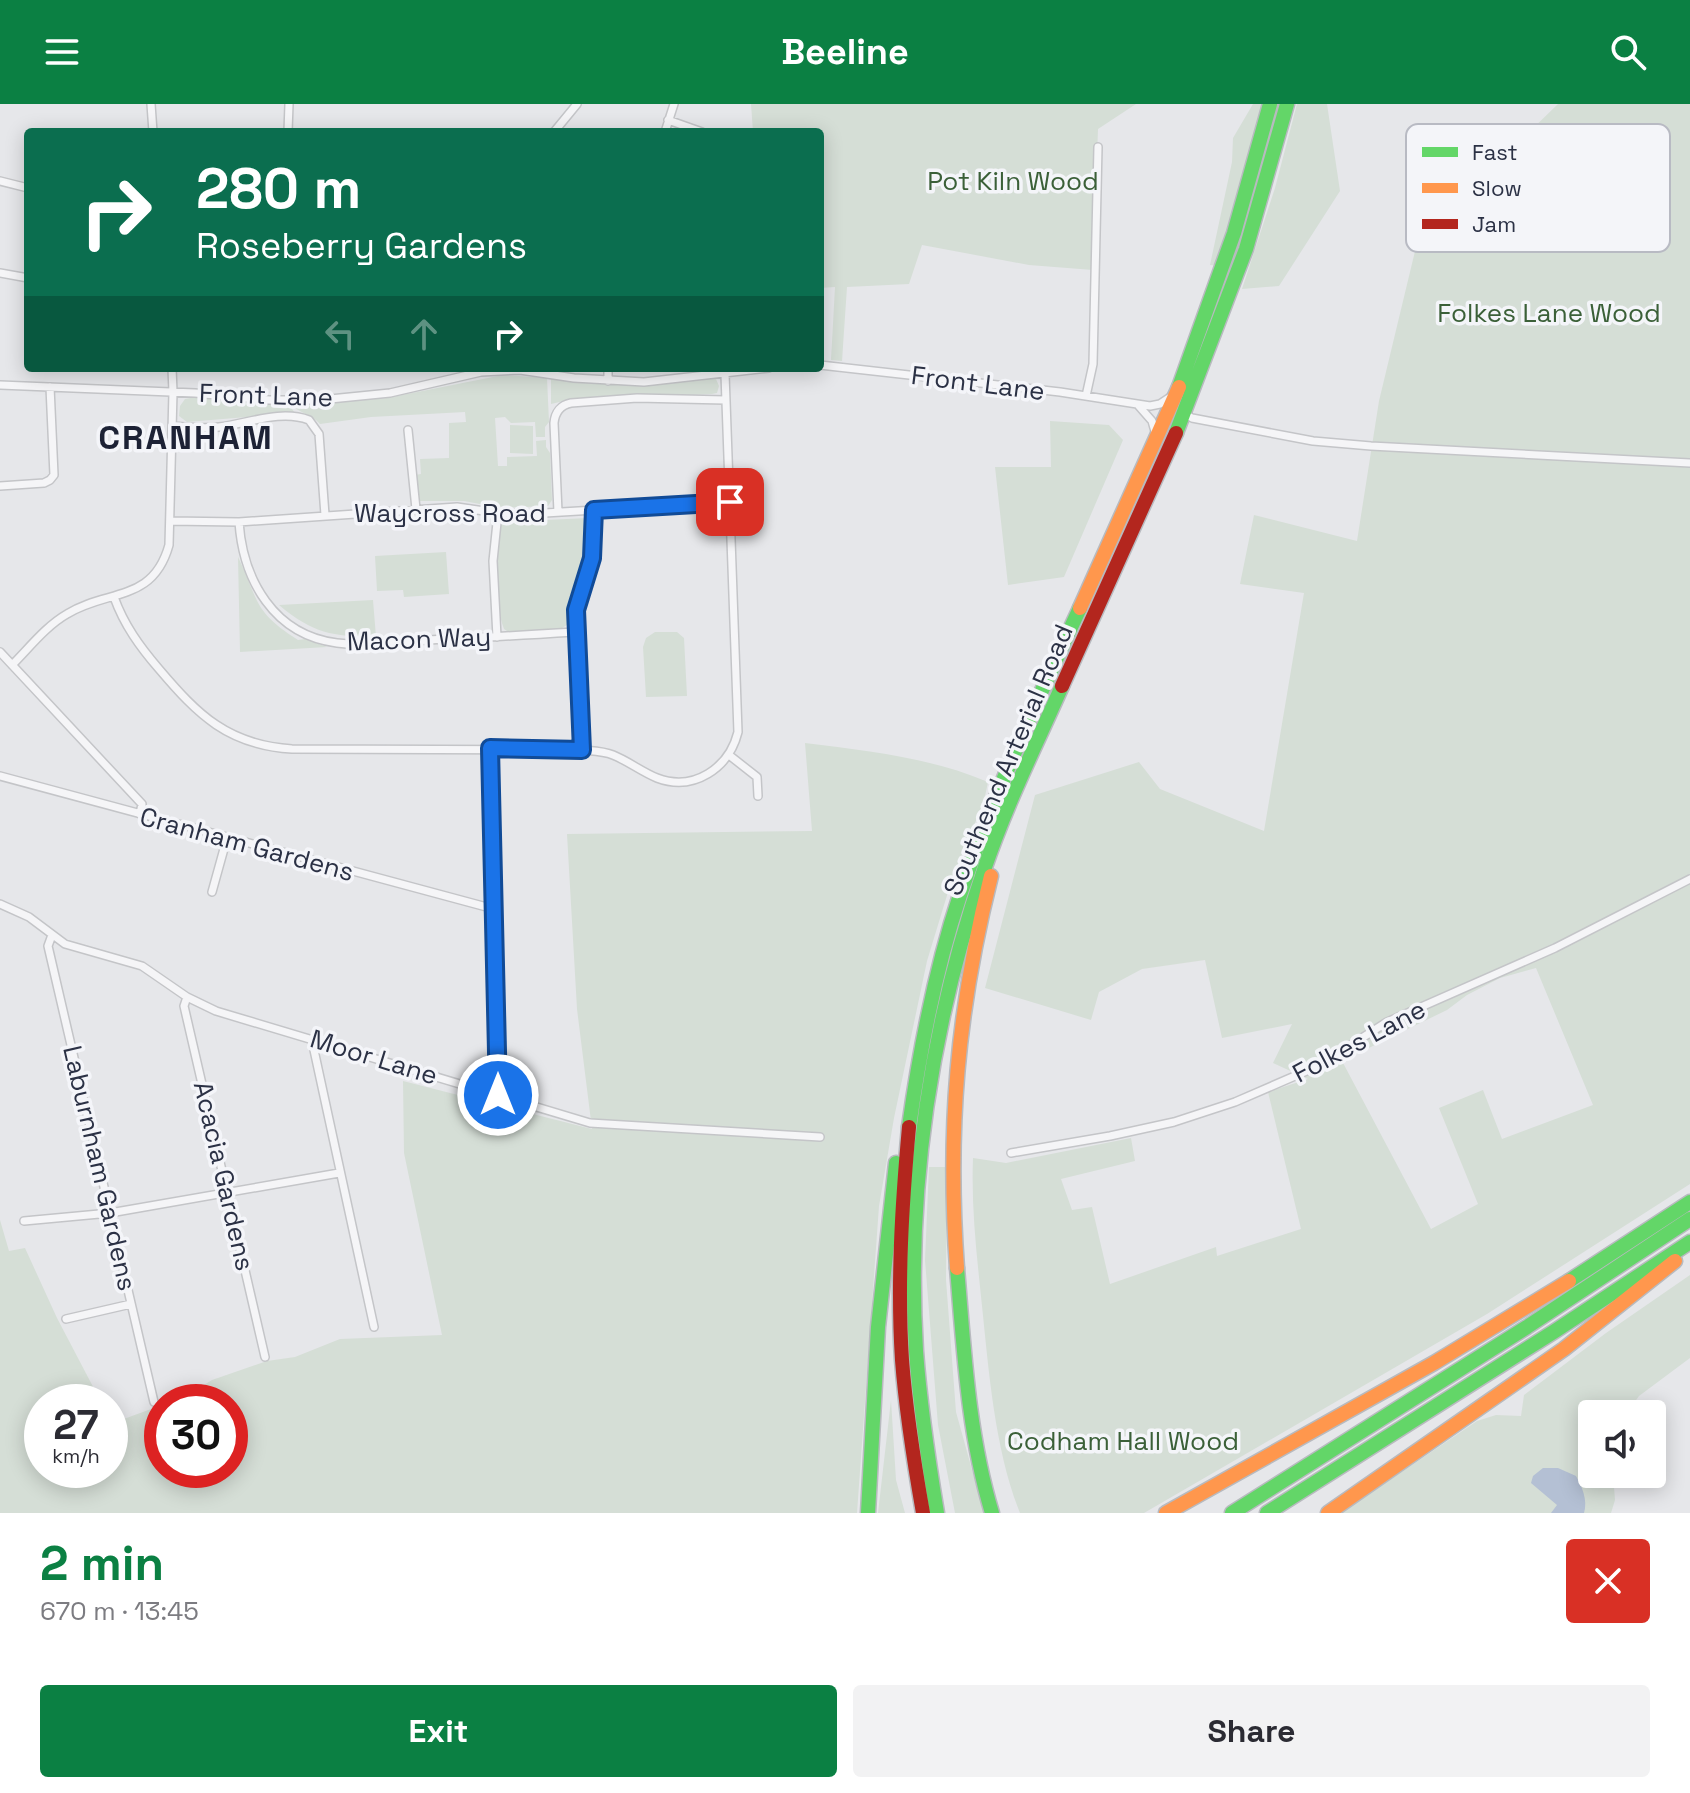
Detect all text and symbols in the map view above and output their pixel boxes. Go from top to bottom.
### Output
text: Beeline [781,29,909,75]
icon: menu [40,30,84,74]
icon: search [1606,30,1650,74]
legend [1406,124,1670,252]
text: Fast [1472,138,1518,166]
text: 280 m [196,153,361,224]
icon: right [64,160,168,264]
park label: Pot Kiln Wood [927,164,1099,198]
text: Slow [1472,174,1522,202]
text: Jam [1472,210,1516,238]
text: Roseberry Gardens [196,223,527,269]
park label: Folkes Lane Wood [1437,296,1661,330]
icon: left [318,312,362,356]
icon: ahead [402,312,446,356]
icon: right [486,312,530,356]
street label: Front Lane [909,358,1047,408]
street label: Front Lane [198,376,334,414]
district label: CRANHAM [98,416,274,459]
pin [696,468,764,536]
icon: arrive [708,480,752,524]
street label: Waycross Road [354,496,546,530]
street label: Macon Way [346,619,492,659]
street label: Southend Arterial Road [935,619,1081,901]
street label: Cranham Gardens [136,799,358,889]
street label: Folkes Lane [1287,992,1431,1090]
street label: Moor Lane [306,1022,442,1092]
street label: Laburnham Gardens [55,1042,145,1294]
position arrow [456,1053,540,1137]
street label: Acacia Gardens [186,1078,262,1274]
speed limit sign: 30 [144,1384,248,1488]
text: 27 [53,1400,99,1451]
map controls [1578,1400,1666,1488]
button: sound [1578,1400,1666,1488]
park label: Codham Hall Wood [1007,1424,1239,1458]
text: km/h [52,1443,100,1469]
text: 2 min [40,1533,164,1594]
button: close [1566,1539,1650,1623]
text: 670 m · 13:45 [40,1594,199,1628]
button: Exit [40,1685,837,1777]
button: Share [853,1685,1650,1777]

